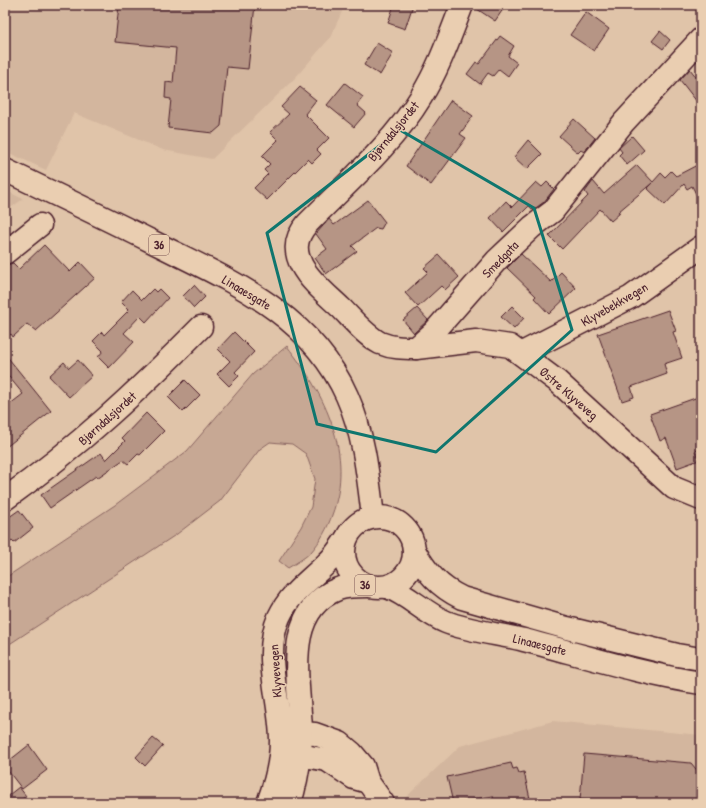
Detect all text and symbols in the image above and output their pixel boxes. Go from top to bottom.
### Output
street label: Bjørndalsjordet [363,97,423,165]
road number: 36 [149,235,169,255]
street label: Smedgata [478,236,522,282]
street label: Linaaesgate [219,270,275,314]
street label: Klyvebekkvegen [577,277,651,330]
street label: Østre Klyveveg [536,362,602,424]
street label: Bjørndalsjordet [74,387,140,449]
road number: 36 [355,575,375,595]
street label: Linaaesgate [511,629,569,659]
street label: Klyvevegen [264,644,286,698]

